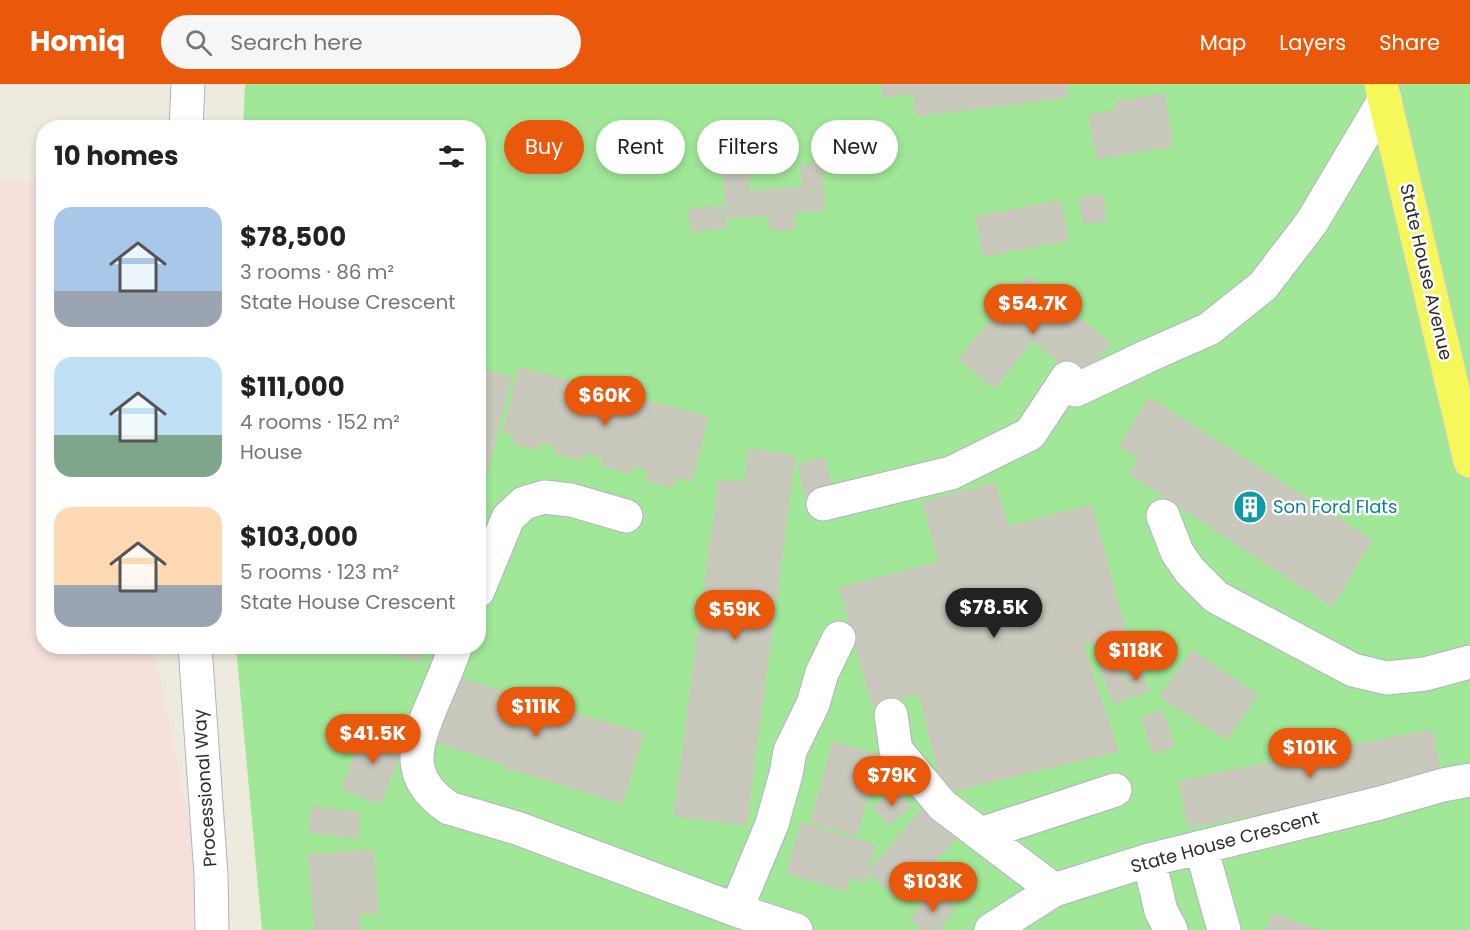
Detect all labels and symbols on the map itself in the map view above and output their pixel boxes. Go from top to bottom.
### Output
street label: State House Avenue [1394,181,1459,363]
pin: $54.7K [984,284,1082,335]
pin: $60K [569,376,641,427]
building icon: Son Ford Flats [1232,489,1268,525]
place label: Son Ford Flats [1273,494,1397,519]
pin: $78.5K [945,588,1043,639]
pin: $59K [699,590,771,641]
pin: $118K [1094,631,1178,682]
pin: $111K [494,687,578,738]
street label: Processional Way [187,708,222,868]
pin: $41.5K [324,714,422,765]
pin: $101K [1268,728,1352,779]
pin: $79K [856,756,928,807]
street label: State House Crescent [1128,804,1322,879]
pin: $103K [891,862,975,913]

